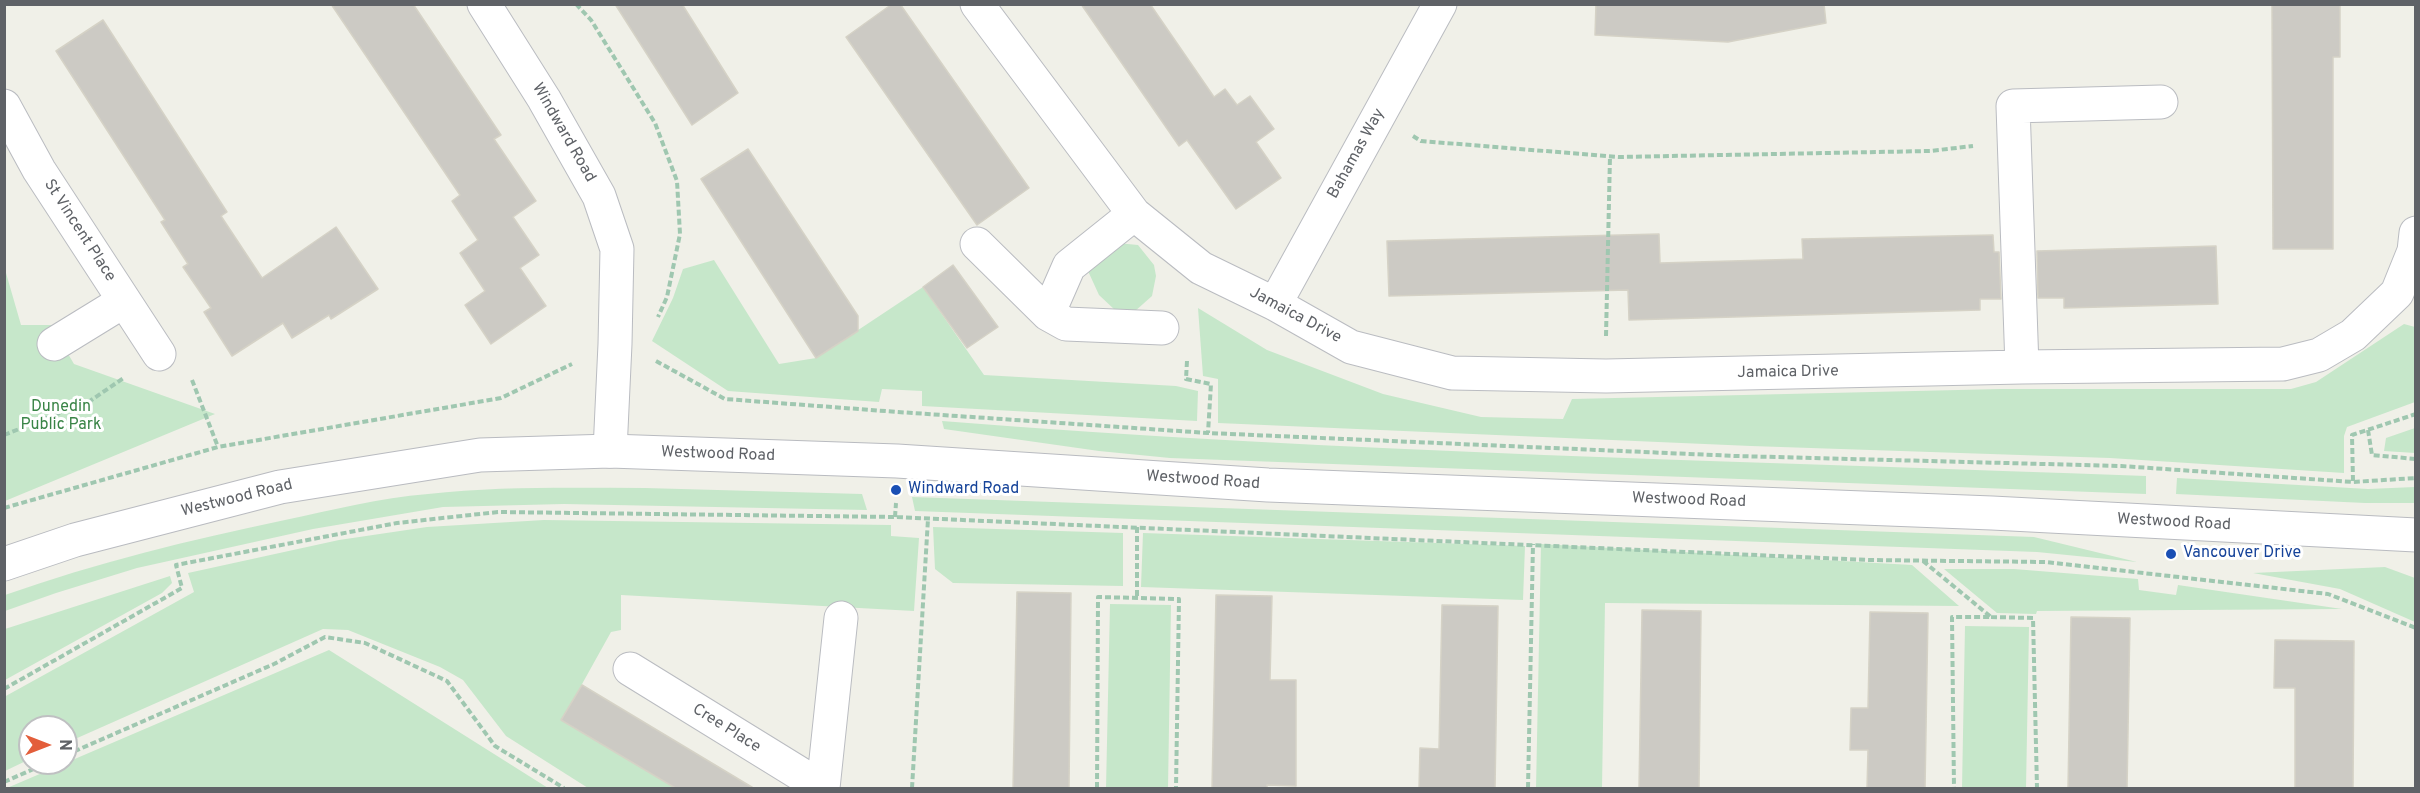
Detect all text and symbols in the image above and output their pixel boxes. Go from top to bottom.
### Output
street label: Windward Road [527,80,599,186]
street label: Bahamas Way [1324,106,1390,202]
street label: St Vincent Place [39,176,119,286]
street label: Jamaica Drive [1246,284,1344,348]
street label: Jamaica Drive [1737,363,1839,383]
park label: Dunedin Public Park [21,398,101,436]
street label: Westwood Road [661,443,775,467]
street label: Westwood Road [1145,467,1261,495]
street label: Westwood Road [179,476,295,522]
place label: Windward Road [908,480,1019,500]
marker: Windward Road [889,483,903,497]
street label: Westwood Road [1632,489,1746,513]
street label: Westwood Road [2117,510,2231,536]
place label: Vancouver Drive [2183,544,2301,564]
marker: Vancouver Drive [2164,547,2178,561]
street label: Cree Place [688,700,764,758]
north arrow [18,715,78,775]
text: N [54,739,74,751]

